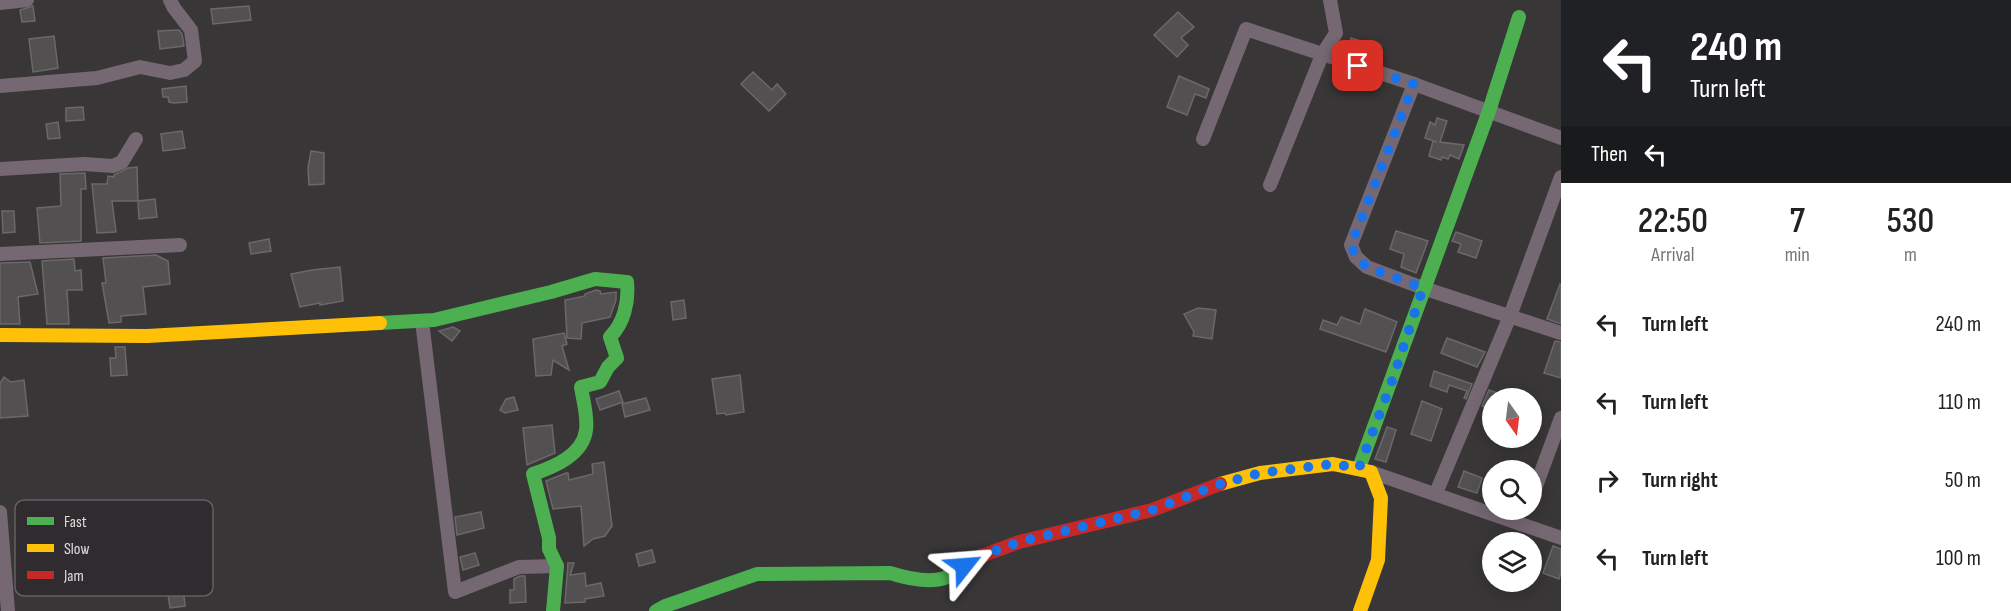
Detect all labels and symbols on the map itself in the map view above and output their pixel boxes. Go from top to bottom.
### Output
pin [1332,40,1383,91]
north arrow [1482,388,1542,448]
legend [15,500,213,596]
text: Fast [64,513,87,532]
position arrow [932,534,996,598]
text: Slow [64,540,89,559]
text: Jam [63,567,84,586]

